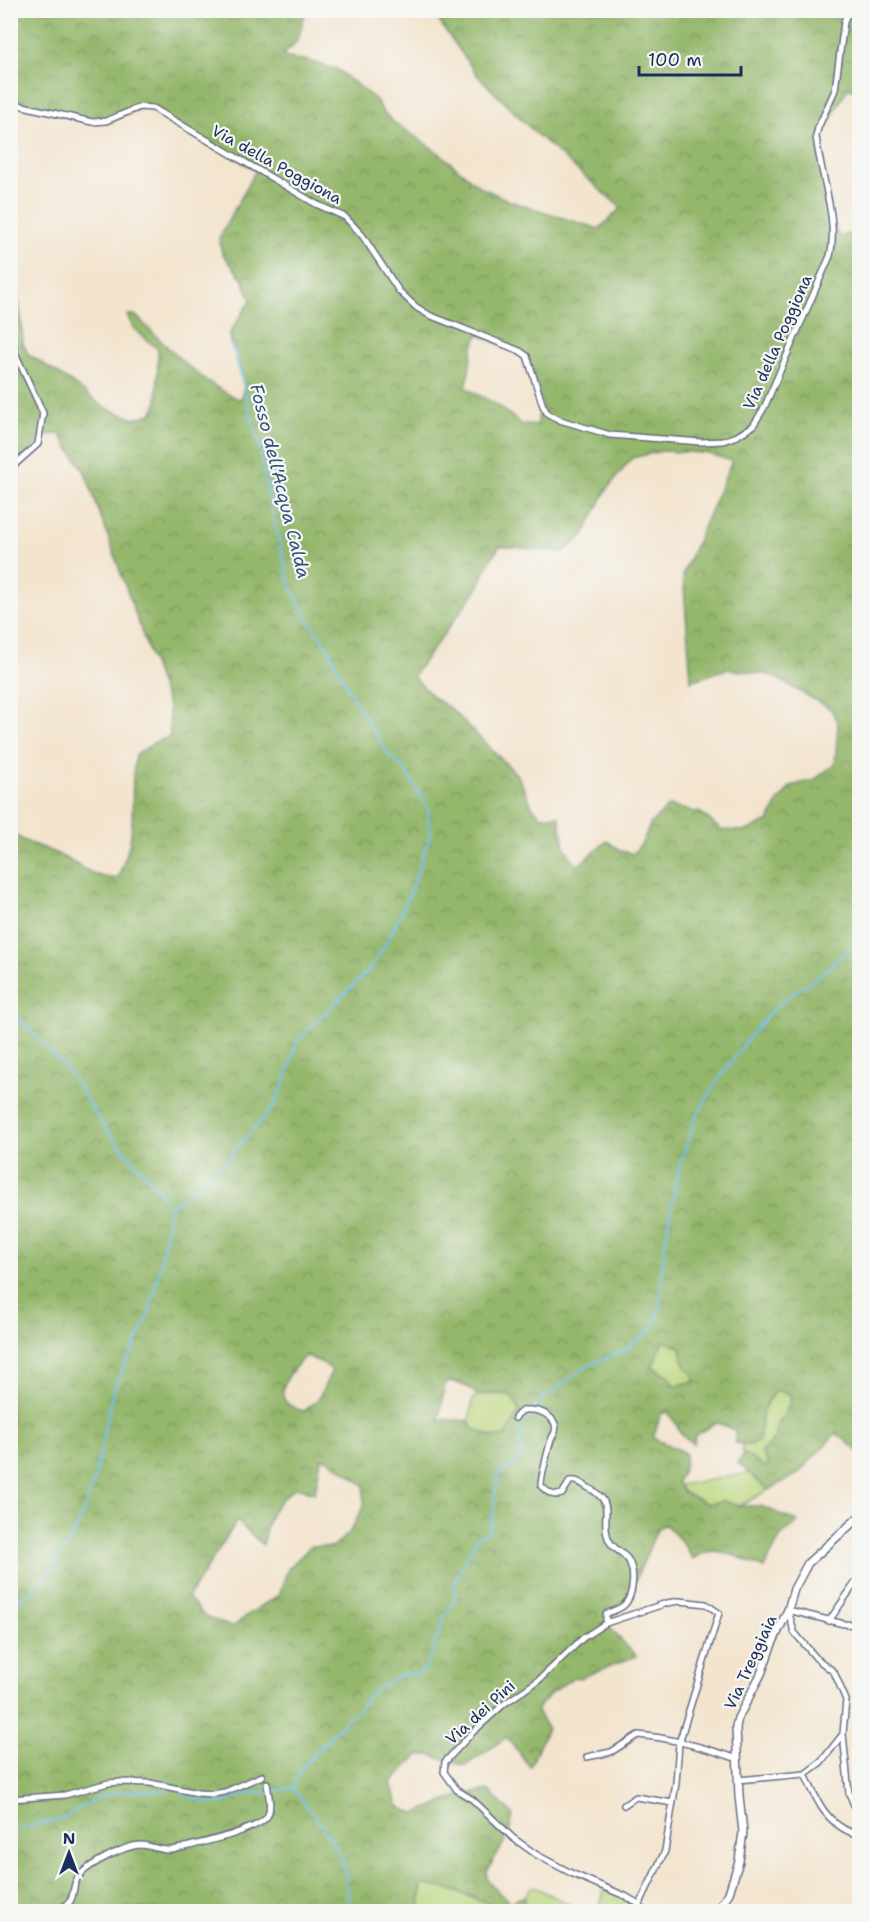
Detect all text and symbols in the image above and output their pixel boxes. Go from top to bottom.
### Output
scale bar [639,39,741,77]
text: 100 m [648,48,702,72]
street label: Via della Poggiona [208,120,346,209]
street label: Via della Poggiona [738,271,817,413]
water label: Fosso dell'Acqua Calda [244,381,316,581]
street label: Via Treggiaia [719,1611,782,1713]
street label: Via dei Pini [441,1675,520,1749]
north arrow [39,1823,99,1883]
text: N [63,1828,75,1849]

